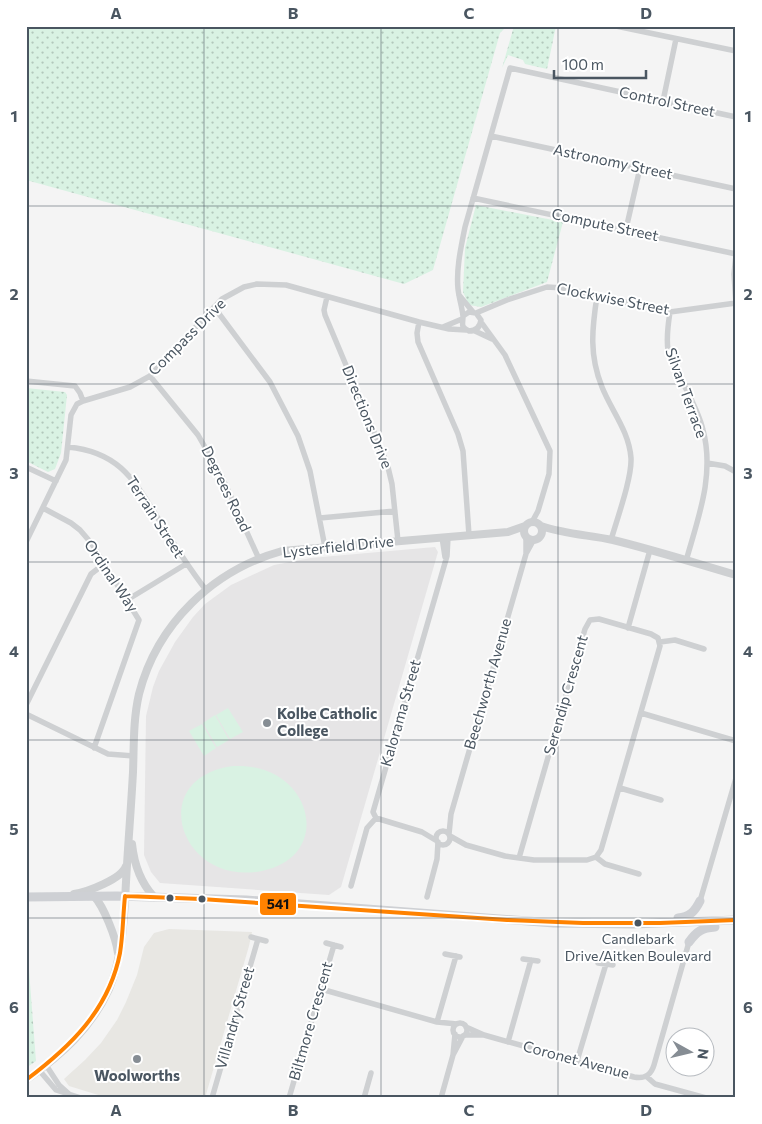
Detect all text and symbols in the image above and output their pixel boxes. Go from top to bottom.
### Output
text: A [110,3,122,22]
text: B [288,3,299,22]
text: C [464,3,475,22]
text: D [640,3,652,22]
scale bar [554,48,647,80]
text: 100 m [562,55,604,73]
street label: Control Street [618,82,717,120]
text: 1 [10,106,18,125]
text: 1 [744,106,752,125]
street label: Astronomy Street [552,140,675,182]
street label: Compute Street [550,204,660,244]
street label: Clockwise Street [555,278,671,318]
text: 2 [9,284,19,303]
text: 2 [743,284,753,303]
street label: Compass Drive [144,294,229,379]
street label: Silvan Terrace [662,345,712,440]
street label: Directions Drive [339,363,397,471]
street label: Degrees Road [198,443,255,534]
text: 3 [9,463,19,482]
text: 3 [743,463,753,482]
street label: Terrain Street [123,472,189,561]
street label: Lysterfield Drive [281,531,395,561]
street label: Ordinal Way [81,536,143,615]
street label: Beechworth Avenue [460,616,514,751]
street label: Serendip Crescent [539,633,591,757]
text: 4 [9,641,19,660]
text: 4 [743,641,753,660]
street label: Kalorama Street [376,657,424,768]
place label: Kolbe Catholic College [277,704,377,739]
marker: Kolbe Catholic College [261,717,273,729]
text: 5 [9,819,19,838]
text: 5 [743,819,753,838]
line badge: 541 [259,892,297,916]
unlabelled marker [165,893,175,903]
unlabelled marker [197,894,207,904]
text: 541 [267,895,289,912]
marker: Candlebark Drive/Aitken Boulevard [633,918,643,928]
place label: Candlebark Drive/Aitken Boulevard [565,930,711,964]
street label: Biltmore Crescent [284,959,336,1082]
street label: Villandry Street [211,964,257,1071]
text: 6 [9,997,19,1016]
text: 6 [743,997,753,1016]
north arrow [664,1026,714,1076]
street label: Coronet Avenue [521,1036,631,1082]
text: N [694,1047,713,1060]
marker: Woolworths [131,1053,143,1065]
place label: Woolworths [94,1066,180,1084]
text: A [110,1100,122,1119]
text: B [288,1100,299,1119]
text: C [464,1100,475,1119]
text: D [640,1100,652,1119]

